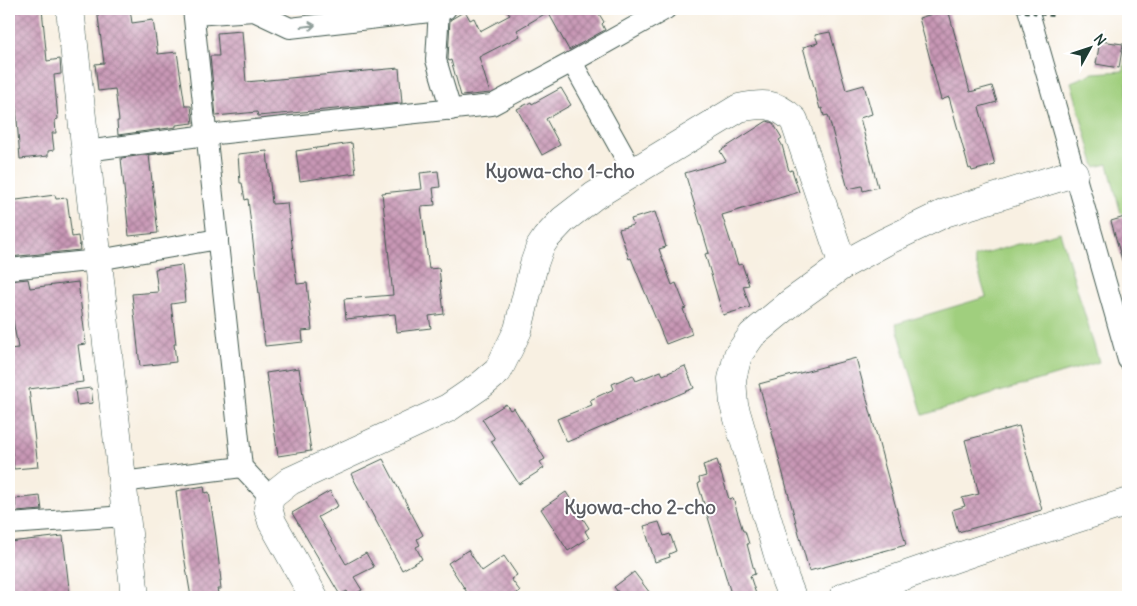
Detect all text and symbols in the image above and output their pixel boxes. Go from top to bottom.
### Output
one-way arrow [300,21,316,31]
north arrow [1064,22,1114,72]
text: N [1090,30,1110,49]
district label: Kyowa-cho 1-cho [485,159,635,183]
district label: Kyowa-cho 2-cho [564,495,716,519]

